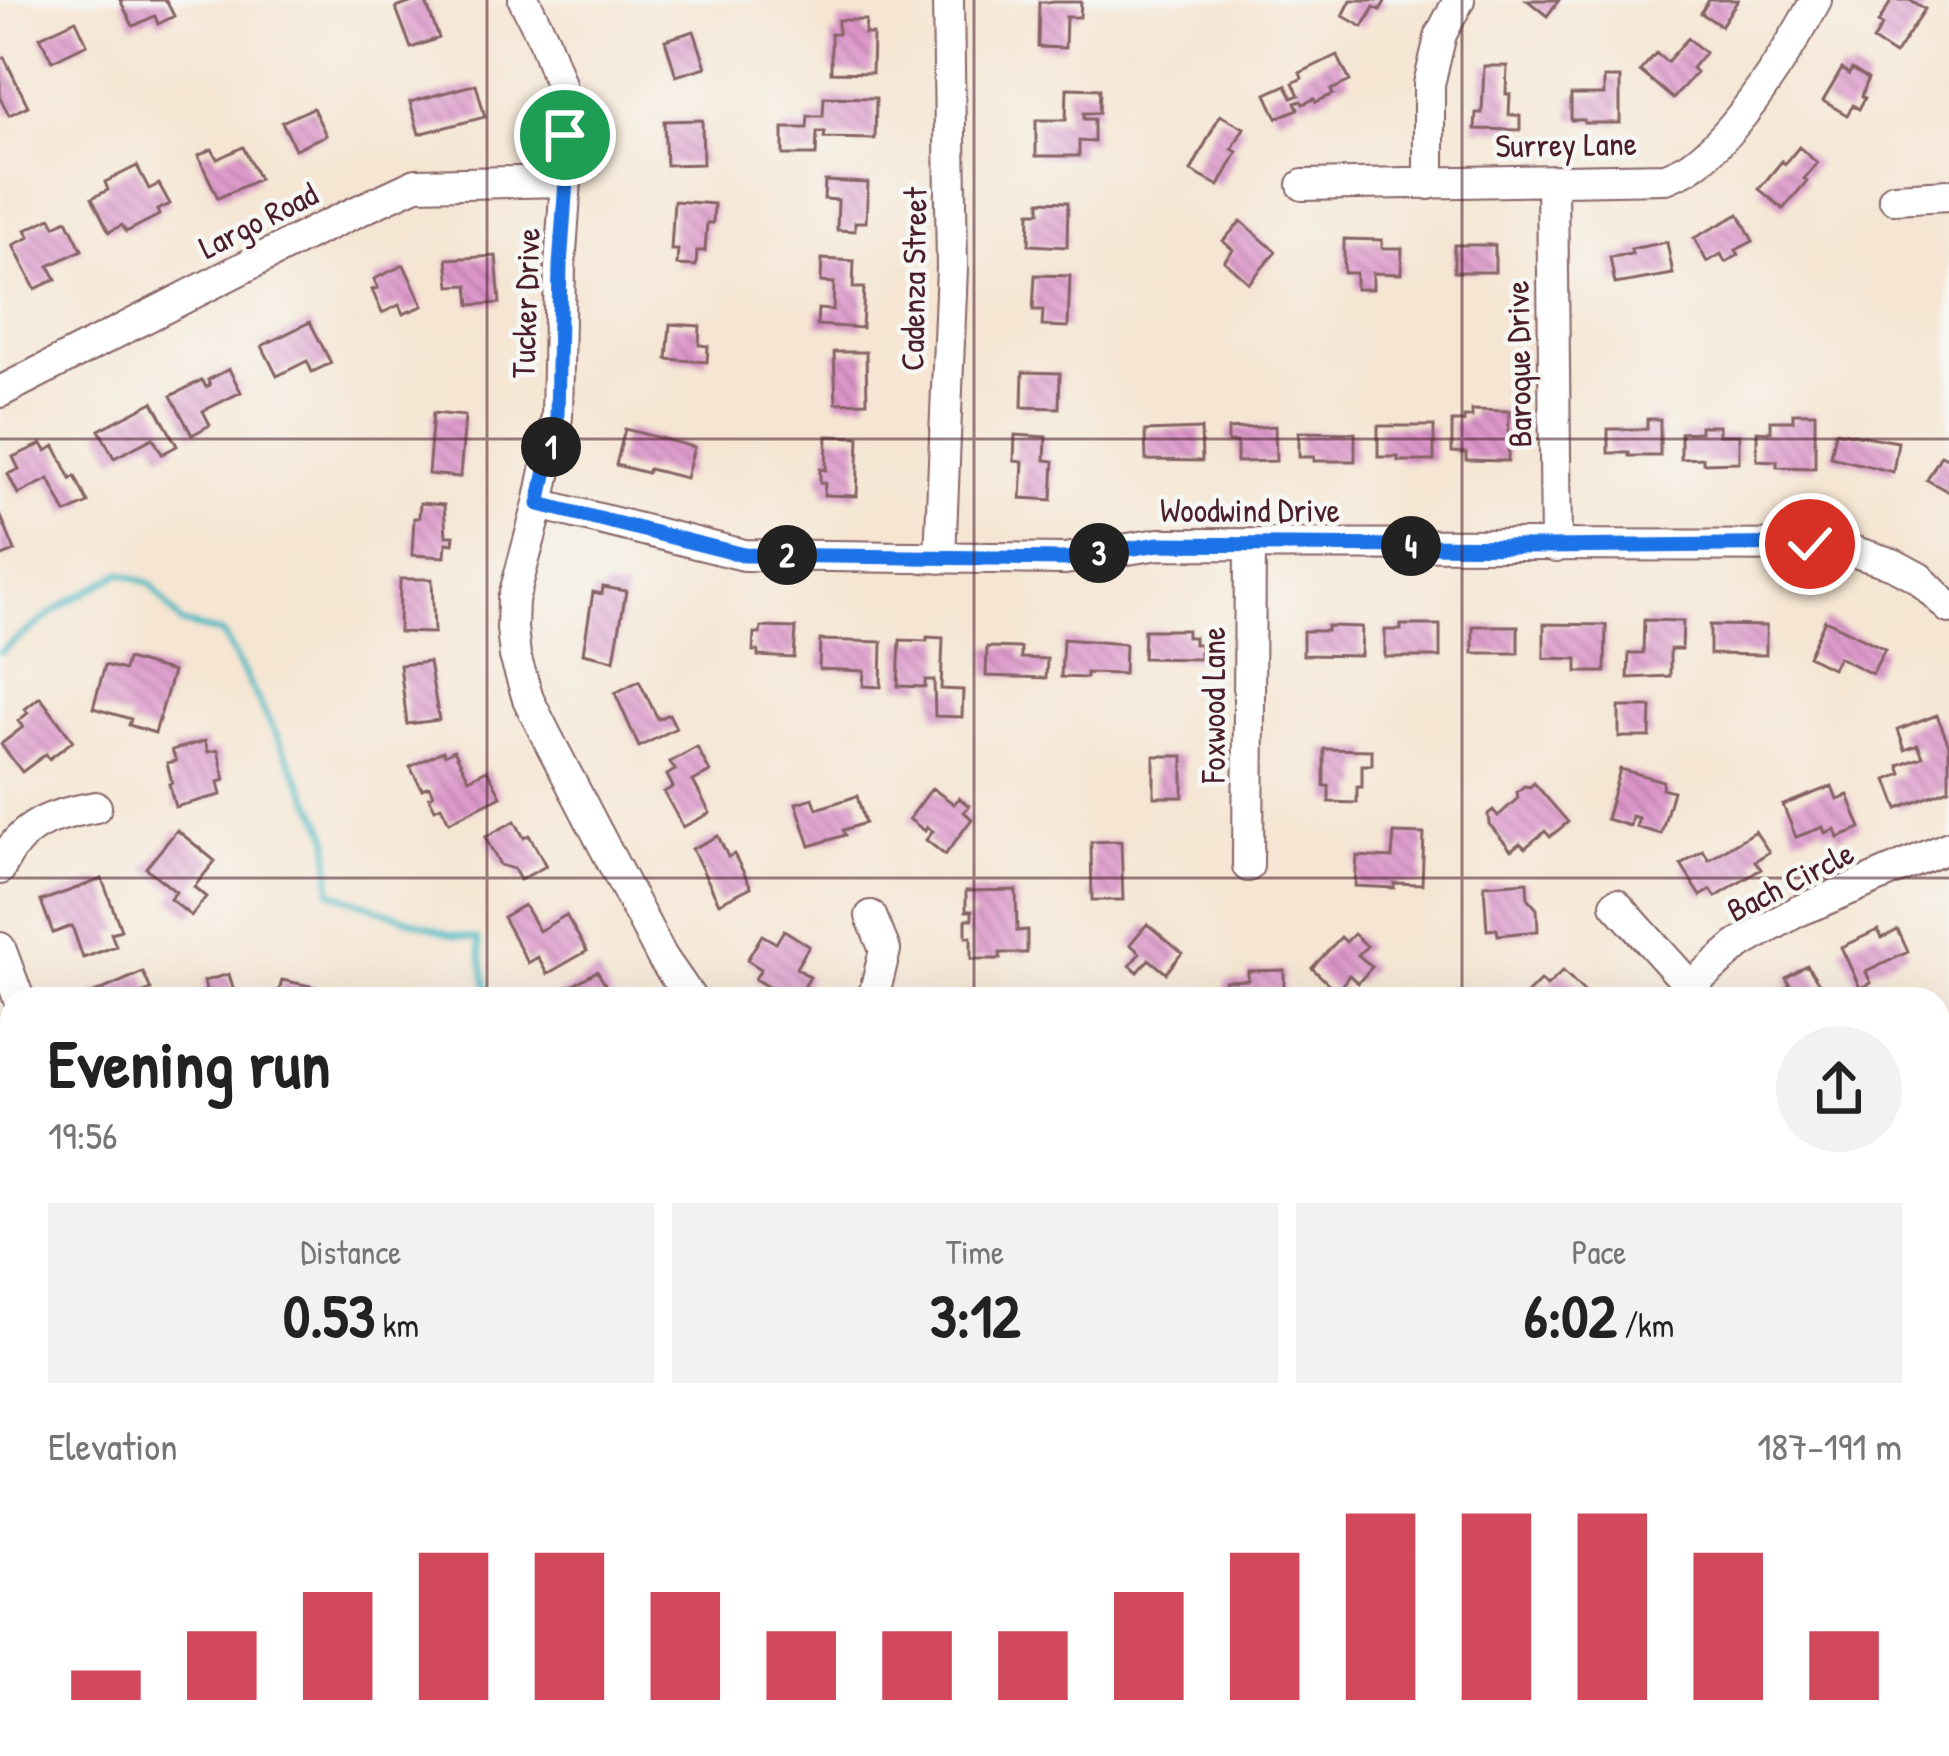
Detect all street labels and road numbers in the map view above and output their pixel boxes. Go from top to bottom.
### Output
street label: Surrey Lane [1495,121,1637,168]
street label: Largo Road [191,171,325,269]
street label: Cadenza Street [889,186,937,371]
street label: Tucker Drive [500,227,550,379]
street label: Baroque Drive [1495,280,1542,448]
street label: Woodwind Drive [1160,488,1340,532]
street label: Foxwood Lane [1191,627,1235,784]
street label: Bach Circle [1719,830,1861,932]

